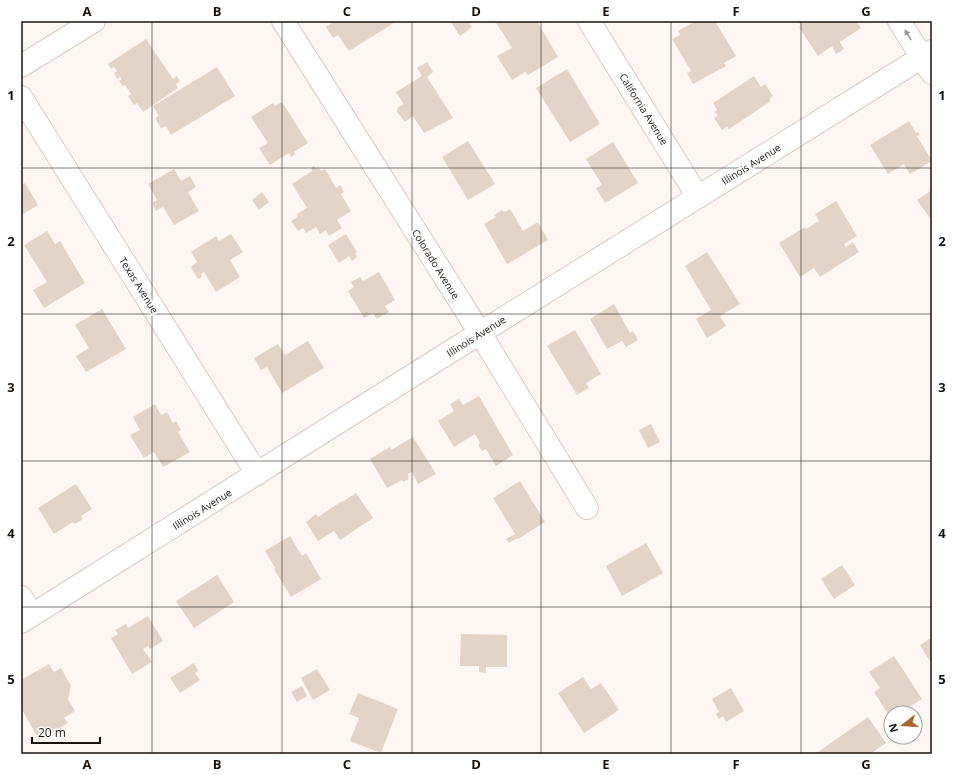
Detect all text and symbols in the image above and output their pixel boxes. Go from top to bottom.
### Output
text: A [83,2,92,20]
text: B [213,2,222,20]
text: C [343,2,351,20]
text: D [471,2,481,20]
text: E [602,2,610,20]
text: F [732,2,740,20]
text: G [861,2,871,20]
one-way arrow [904,30,912,40]
street label: California Avenue [616,71,672,148]
text: 1 [7,86,15,104]
text: 1 [938,86,946,104]
street label: Illinois Avenue [719,140,784,188]
street label: Colorado Avenue [409,226,463,302]
text: 2 [7,232,15,250]
text: 2 [938,232,946,250]
street label: Texas Avenue [116,254,162,316]
street label: Illinois Avenue [444,312,509,360]
text: 3 [7,378,15,396]
text: 3 [938,378,946,396]
street label: Illinois Avenue [170,485,235,533]
text: 4 [7,524,15,542]
text: 4 [938,524,946,542]
text: 5 [7,670,15,688]
text: 5 [938,670,946,688]
north arrow [883,705,923,745]
scale bar [32,719,100,745]
text: N [884,722,901,735]
text: 20 m [38,724,66,741]
text: A [83,755,92,773]
text: B [213,755,222,773]
text: C [343,755,351,773]
text: D [471,755,481,773]
text: E [602,755,610,773]
text: F [732,755,740,773]
text: G [861,755,871,773]

